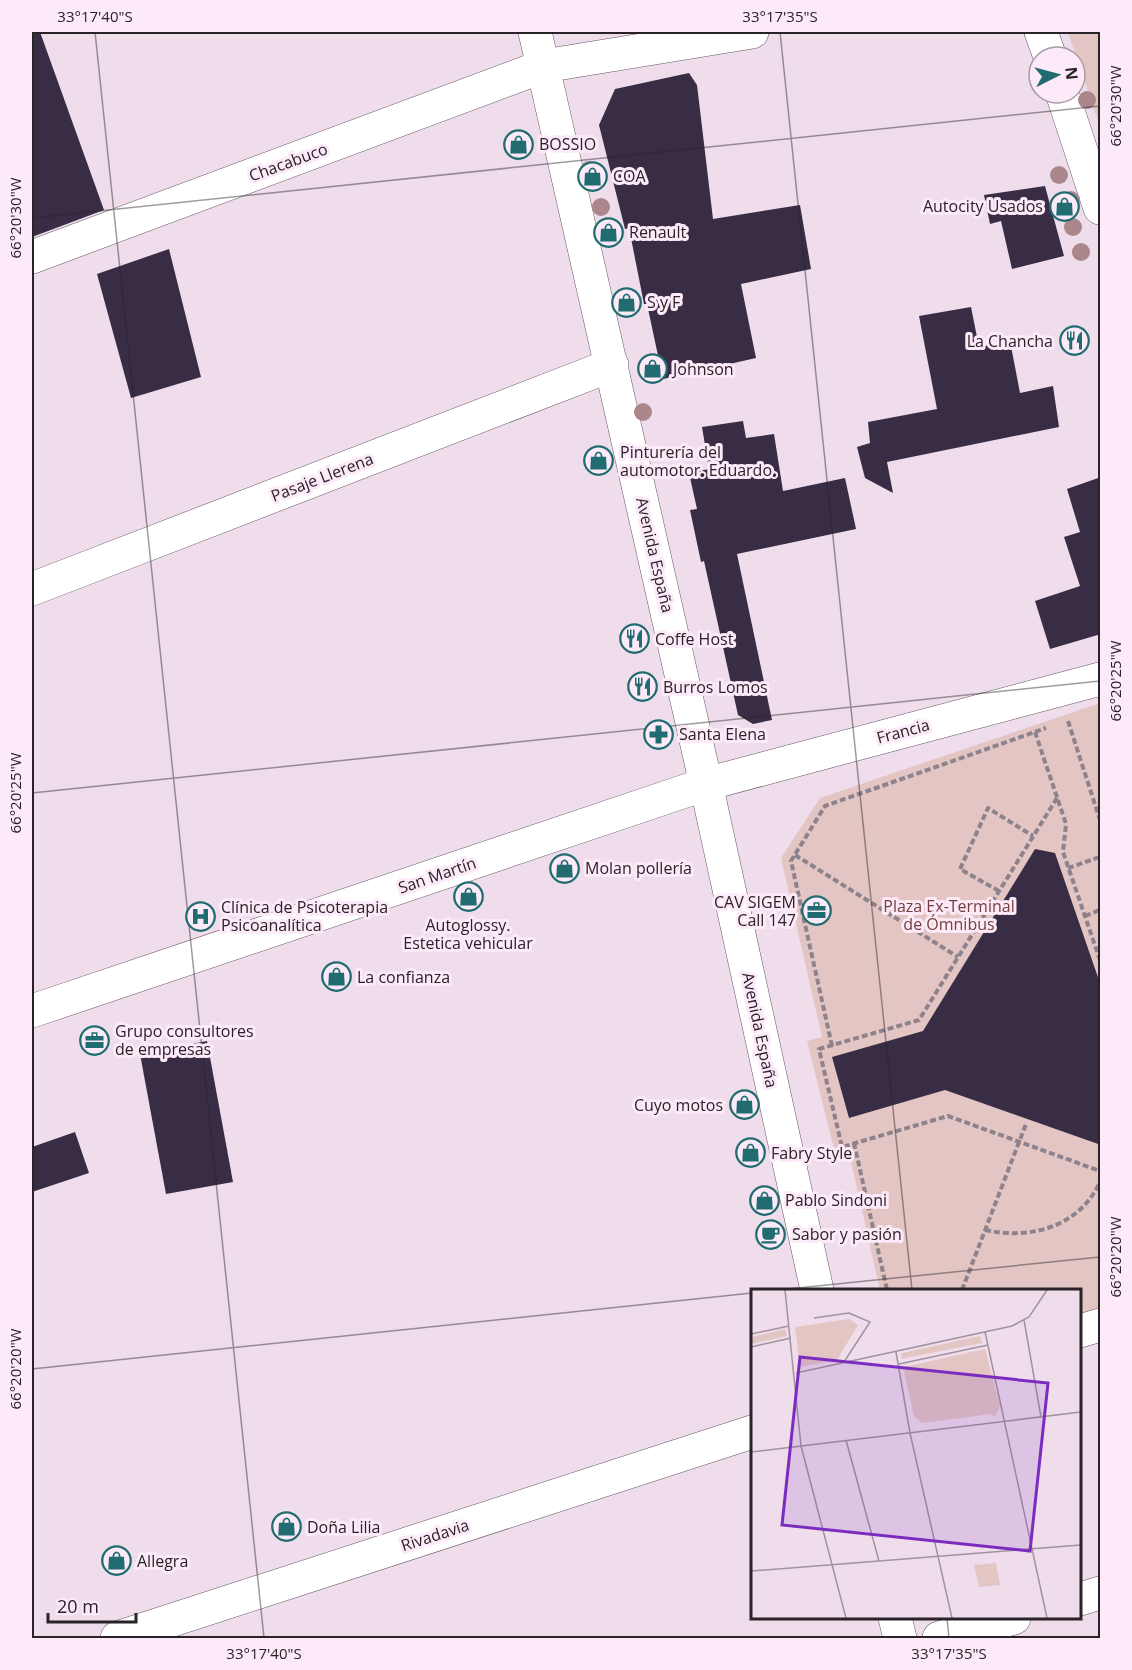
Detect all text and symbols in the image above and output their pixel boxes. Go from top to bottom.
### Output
text: 33°17'40"S [57,6,133,26]
text: 33°17'35"S [742,6,818,26]
north arrow [1027,45,1087,105]
text: 66°20'30"W [1105,65,1125,147]
text: N [1060,66,1084,81]
shop icon: BOSSIO [502,128,534,160]
place label: BOSSIO [539,133,596,155]
street label: Chacabuco [246,138,330,186]
shop icon: COA [576,160,608,192]
place label: COA [613,165,647,187]
text: 66°20'30"W [5,177,25,259]
shop icon: Autocity Usados [1048,190,1080,222]
place label: Autocity Usados [923,195,1043,217]
shop icon: Renault [592,216,624,248]
place label: Renault [629,221,686,243]
shop icon: S y F [610,286,642,318]
place label: S y F [647,291,680,313]
restaurant icon: La Chancha [1058,325,1090,357]
place label: La Chancha [967,330,1053,352]
shop icon: Johnson [636,353,668,385]
place label: Johnson [671,358,734,380]
place label: Pinturería del automotor. Eduardo. [620,441,776,481]
shop icon: Pinturería del automotor. Eduardo. [583,445,615,477]
street label: Pasaje Llerena [268,447,376,507]
street label: Avenida España [631,495,679,615]
restaurant icon: Coffe Host [618,623,650,655]
place label: Coffe Host [655,628,734,650]
text: 66°20'25"W [1105,640,1125,722]
restaurant icon: Burros Lomos [626,671,658,703]
place label: Burros Lomos [663,676,768,698]
street label: Francia [874,713,932,749]
pharmacy icon: Santa Elena [642,718,674,750]
place label: Santa Elena [679,723,766,745]
text: 66°20'25"W [5,752,25,834]
street label: San Martín [395,851,479,899]
shop icon: Molan pollería [548,852,580,884]
place label: Molan pollería [585,857,692,879]
shop icon: Autoglossy. Estetica vehicular [452,881,484,913]
place label: CAV SIGEM Call 147 [714,891,796,931]
office icon: CAV SIGEM Call 147 [801,895,833,927]
park label: Plaza Ex-Terminal de Ómnibus [883,895,1015,935]
place label: Clínica de Psicoterapia Psicoanalítica [221,896,388,936]
hospital icon: Clínica de Psicoterapia Psicoanalítica [184,900,216,932]
place label: Autoglossy. Estetica vehicular [403,914,533,954]
shop icon: La confianza [320,961,352,993]
place label: La confianza [357,966,450,988]
street label: Avenida España [737,970,783,1090]
place label: Grupo consultores de empresas [115,1020,254,1060]
office icon: Grupo consultores de empresas [78,1024,110,1056]
shop icon: Cuyo motos [728,1089,760,1121]
place label: Cuyo motos [634,1094,723,1116]
shop icon: Fabry Style [734,1137,766,1169]
place label: Fabry Style [771,1142,852,1164]
shop icon: Pablo Sindoni [748,1184,780,1216]
place label: Pablo Sindoni [785,1189,887,1211]
text: 66°20'20"W [1105,1216,1125,1298]
cafe icon: Sabor y pasión [755,1218,787,1250]
place label: Sabor y pasión [792,1223,902,1245]
inset map [751,1289,1081,1619]
text: 66°20'20"W [5,1328,25,1410]
shop icon: Doña Lilia [270,1511,302,1543]
street label: Rivadavia [398,1514,472,1556]
place label: Doña Lilia [307,1516,380,1538]
shop icon: Allegra [100,1545,132,1577]
place label: Allegra [137,1550,188,1572]
scale bar [48,1586,136,1624]
text: 20 m [57,1594,99,1618]
text: 33°17'40"S [226,1643,302,1663]
text: 33°17'35"S [911,1643,987,1663]

